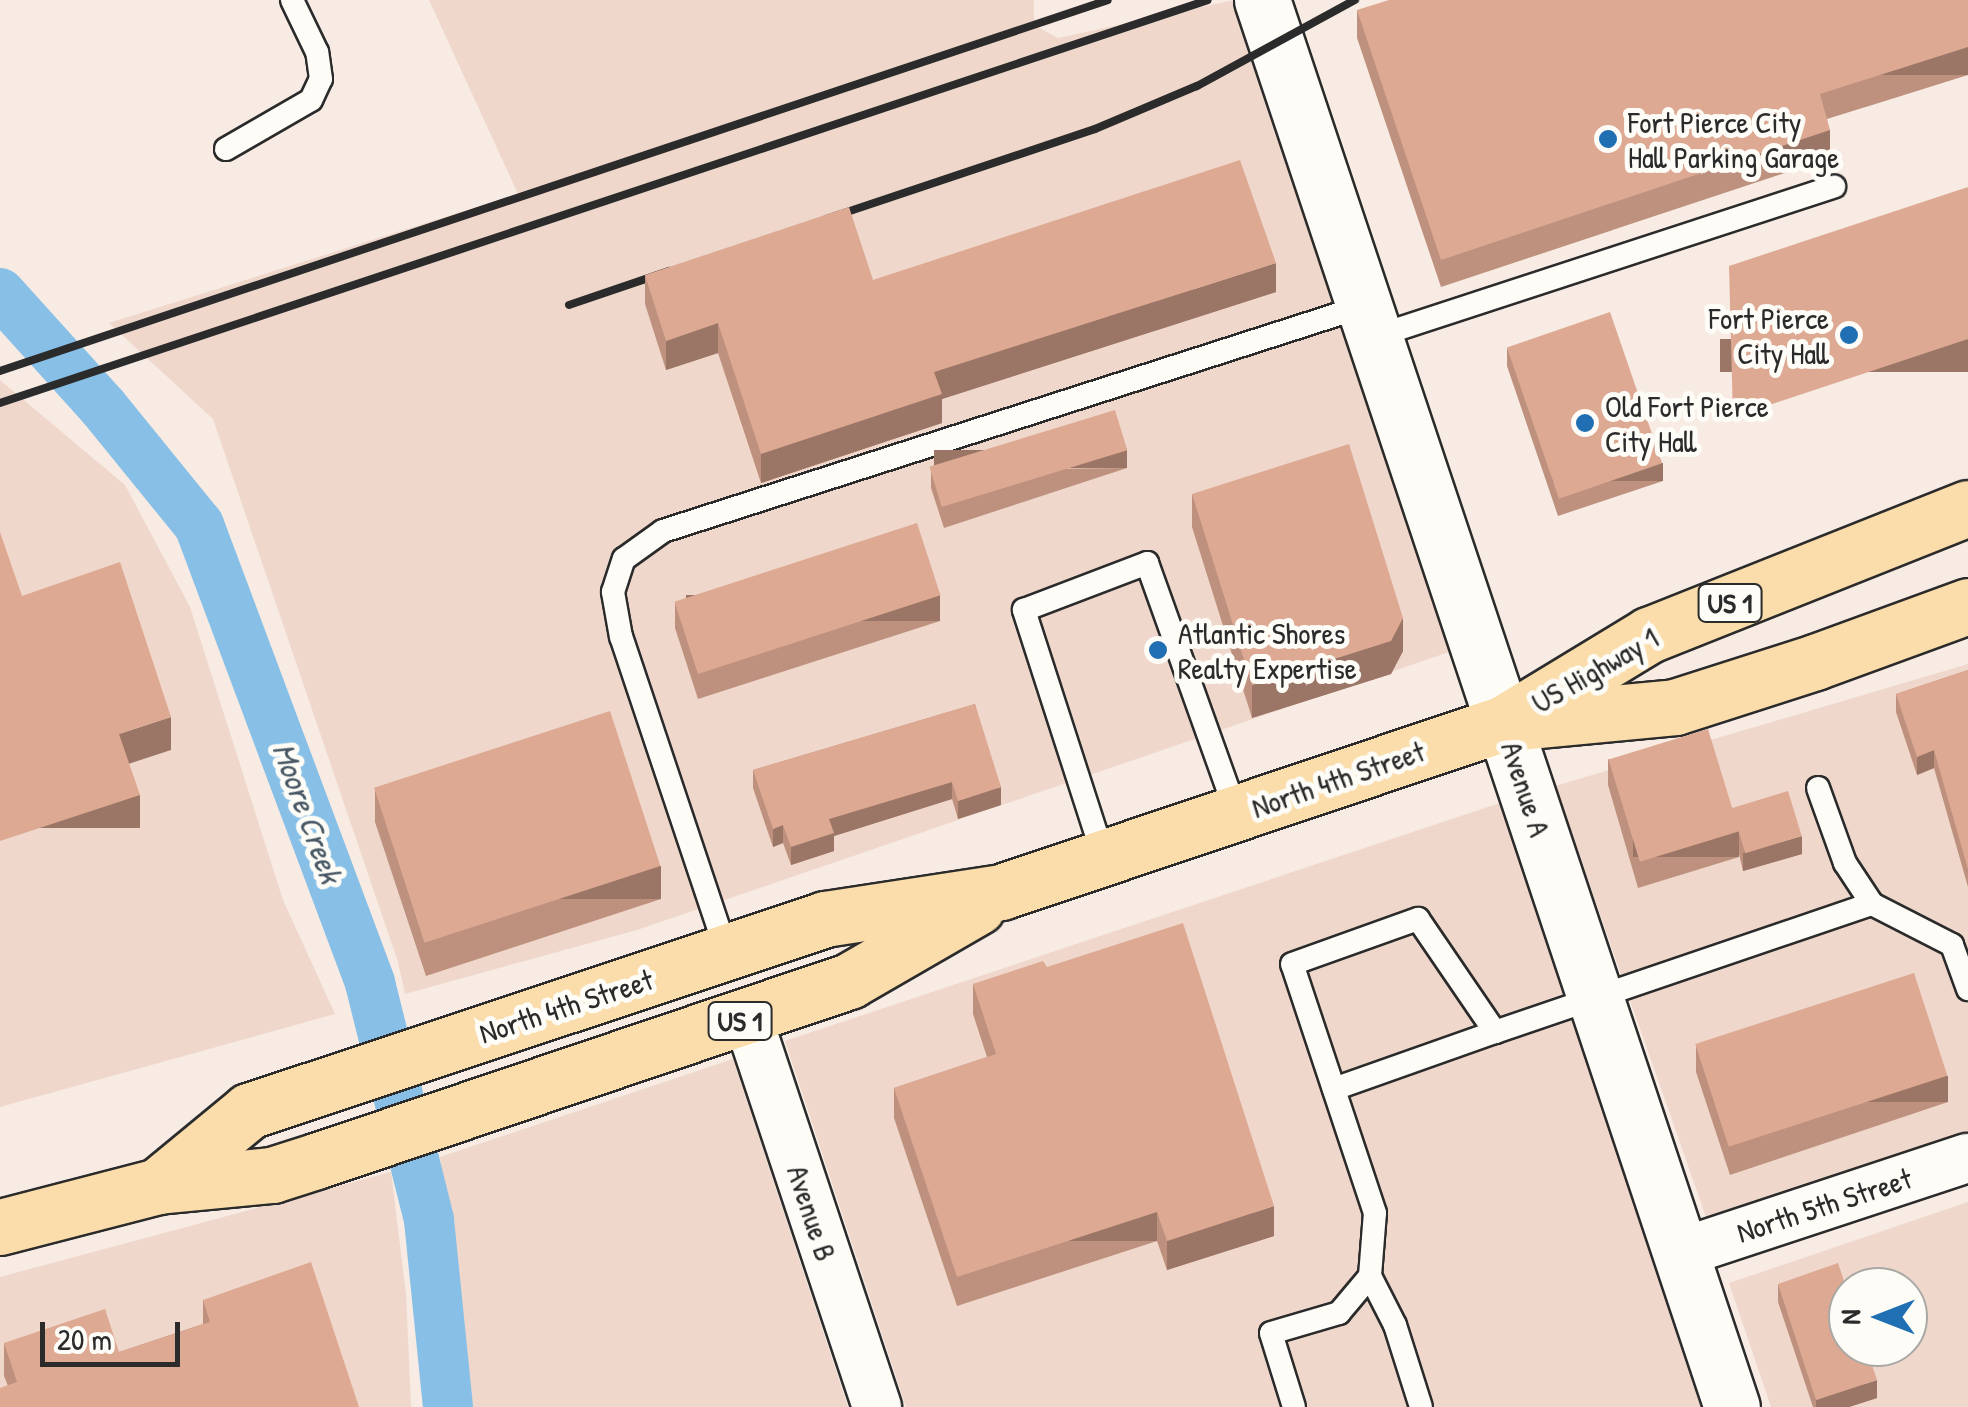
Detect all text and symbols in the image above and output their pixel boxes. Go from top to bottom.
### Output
place label: Fort Pierce City Hall Parking Garage [1628,104,1839,174]
marker: Fort Pierce City Hall Parking Garage [1597,128,1619,150]
place label: Fort Pierce City Hall [1709,300,1829,370]
marker: Fort Pierce City Hall [1838,324,1860,346]
place label: Old Fort Pierce City Hall [1605,388,1769,458]
marker: Old Fort Pierce City Hall [1574,412,1596,434]
road number: US 1 [1698,580,1762,626]
place label: Atlantic Shores Realty Expertise [1178,615,1357,686]
street label: US Highway 1 [1525,619,1665,721]
marker: Atlantic Shores Realty Expertise [1147,639,1169,661]
street label: North 4th Street [1247,733,1429,825]
street label: Avenue A [1494,737,1558,841]
water label: Moore Creek [264,738,350,888]
street label: North 4th Street [475,961,657,1051]
road number: US 1 [708,998,772,1044]
street label: North 5th Street [1732,1160,1916,1250]
street label: Avenue B [780,1161,844,1265]
north arrow [1828,1267,1928,1367]
scale bar [45,1302,185,1364]
text: N [1831,1310,1869,1324]
text: 20 m [57,1319,112,1359]

